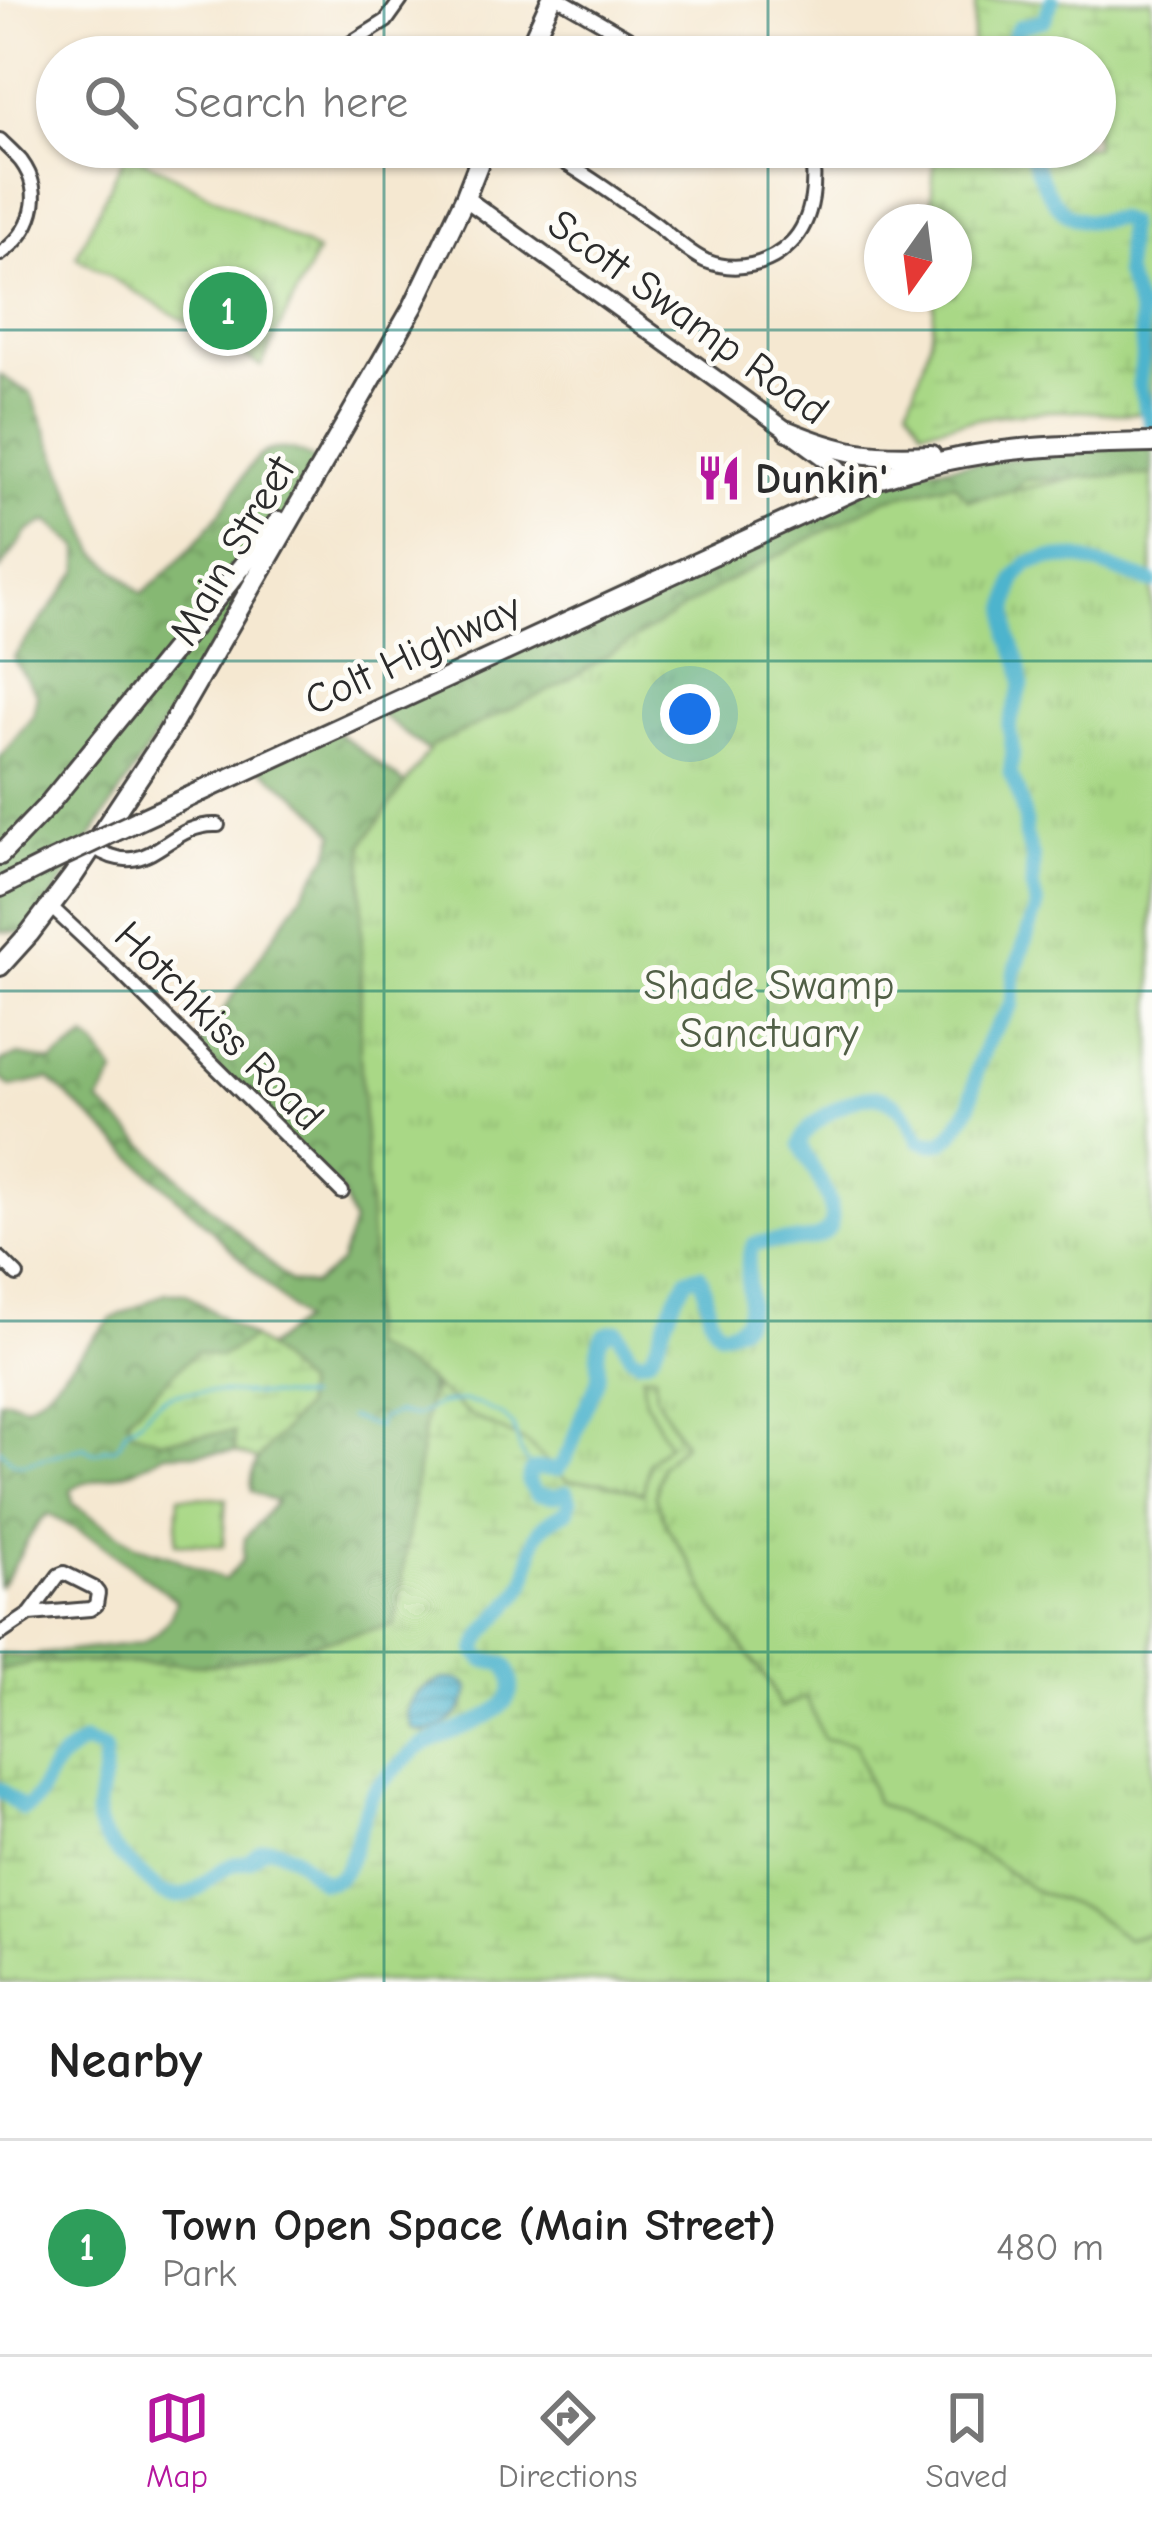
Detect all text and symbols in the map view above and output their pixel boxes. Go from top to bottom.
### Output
search box [36,36,1116,168]
icon: search [78,69,144,135]
text: Search here [174,76,408,128]
street label: Scott Swamp Road [538,199,838,435]
north arrow [864,204,972,312]
pin: 1 [189,266,267,356]
street label: Main Street [159,446,307,653]
restaurant icon: Dunkin' [694,453,744,503]
place label: Dunkin' [755,455,888,504]
street label: Colt Highway [297,583,529,726]
your location [660,684,720,744]
street label: Hotchkiss Road [104,911,334,1141]
park label: Shade Swamp Sanctuary [644,961,894,1058]
text: Nearby [48,2031,202,2090]
text: Town Open Space (Main Street) [162,2199,776,2251]
text: 1 [79,2225,95,2270]
text: 480 m [996,2225,1104,2270]
text: Park [162,2251,237,2296]
tab: Map [144,2385,210,2495]
tab: Directions [498,2385,638,2495]
tab: Saved [926,2385,1008,2495]

